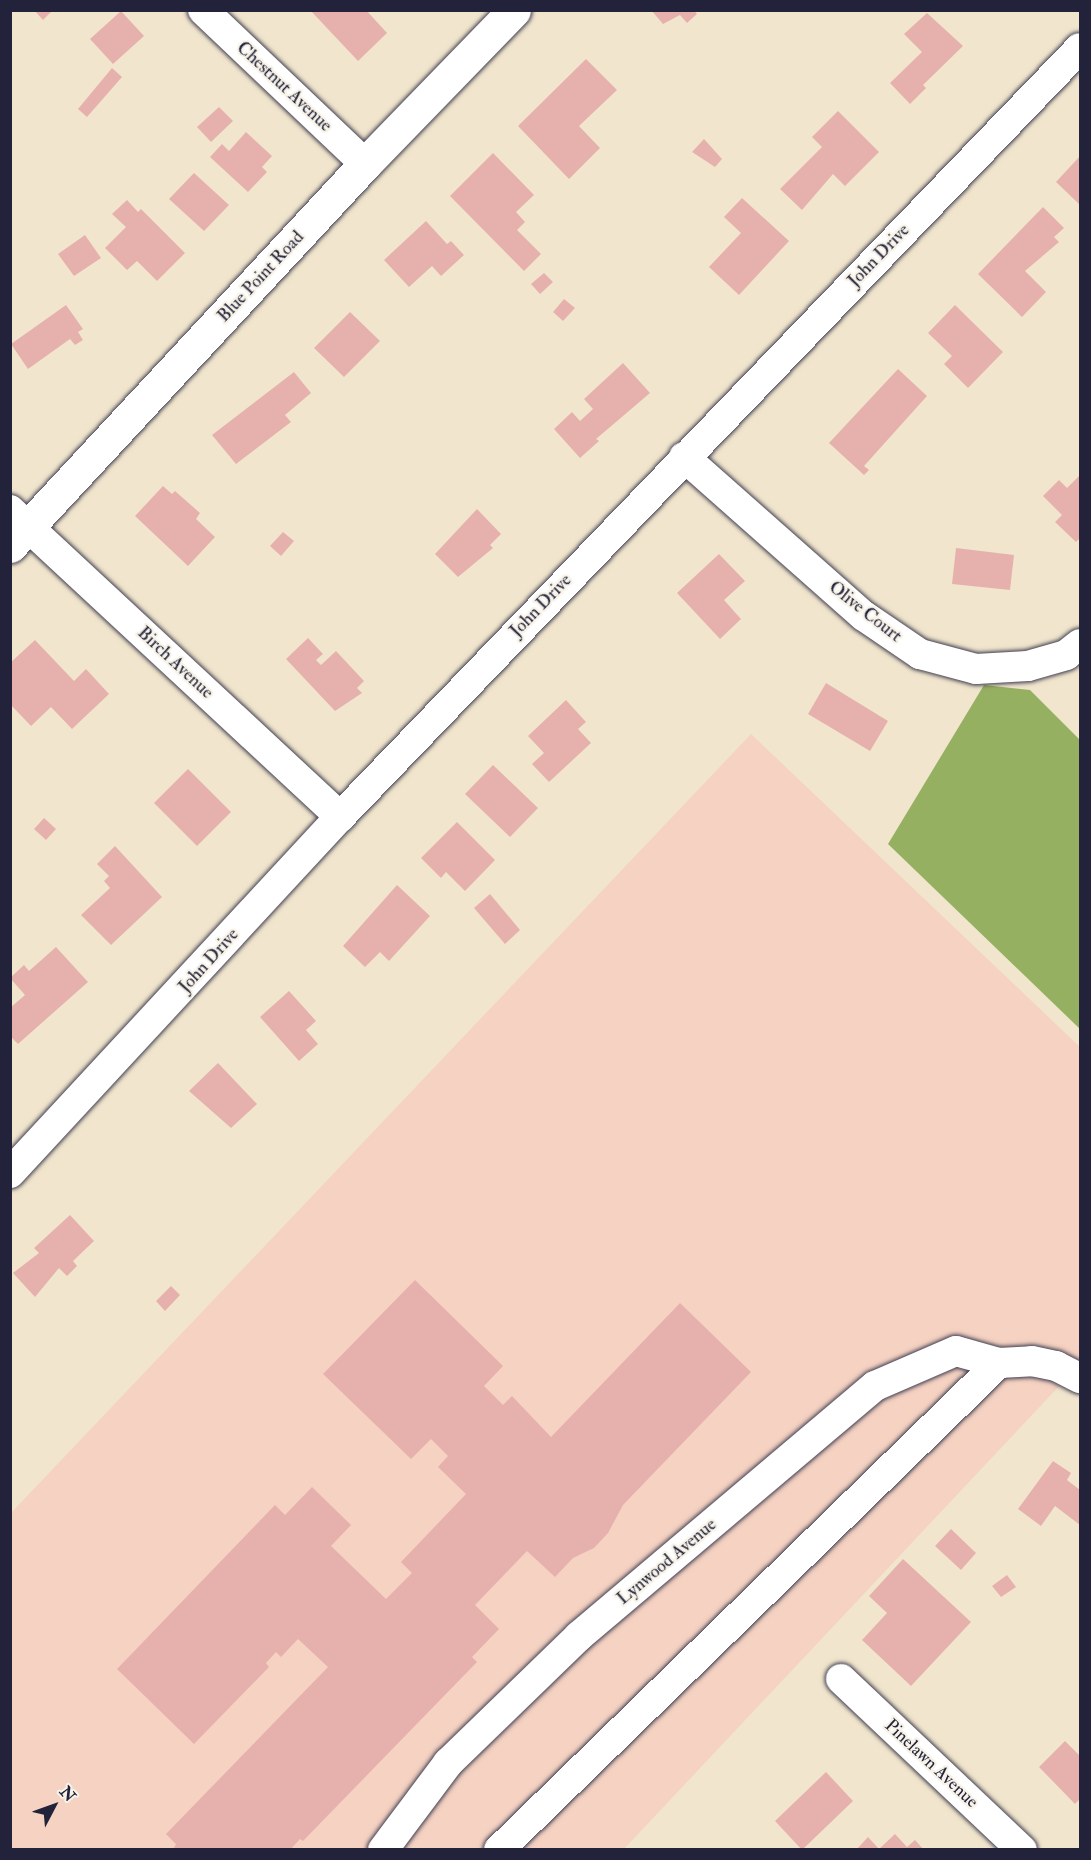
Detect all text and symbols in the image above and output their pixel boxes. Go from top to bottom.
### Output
street label: Chestnut Avenue [232,37,336,137]
street label: John Drive [844,220,914,292]
street label: Blue Point Road [213,227,309,327]
street label: John Drive [506,570,576,642]
street label: Olive Court [824,577,906,647]
street label: Birch Avenue [133,622,217,704]
street label: John Drive [174,924,244,998]
street label: Lynwood Avenue [613,1514,721,1610]
street label: Pinelawn Avenue [880,1715,982,1813]
north arrow [24,1776,84,1836]
text: N [55,1782,80,1806]

